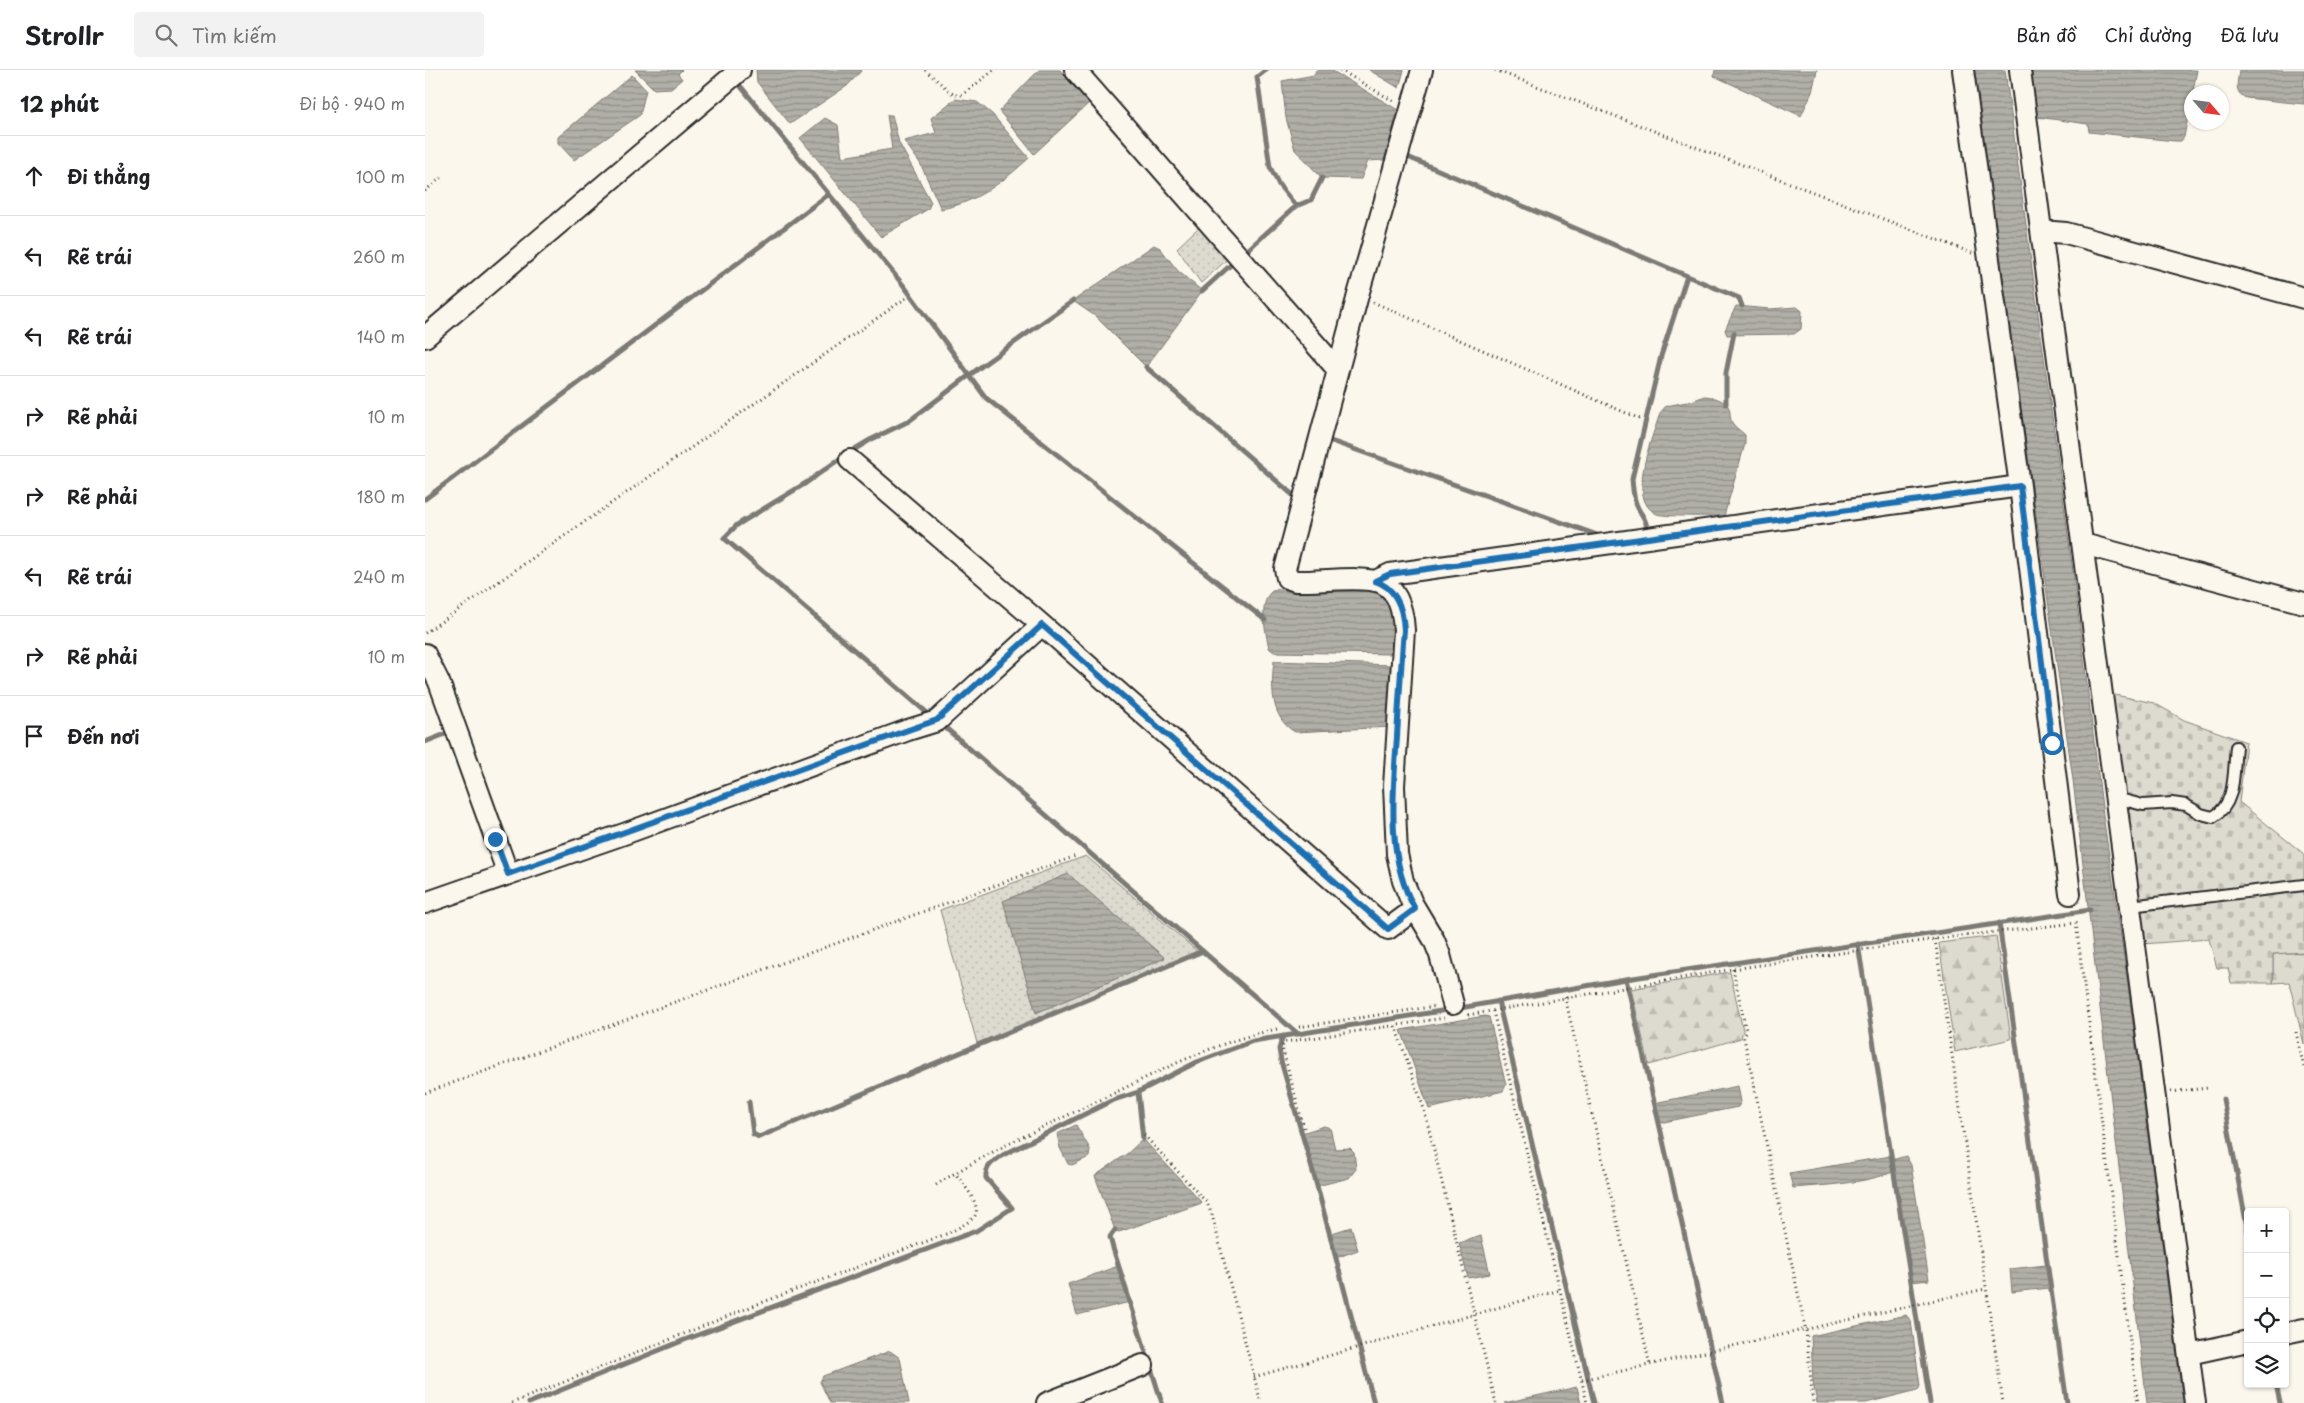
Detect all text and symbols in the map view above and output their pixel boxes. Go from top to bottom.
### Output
search box [134,12,484,57]
text: Strollr [25,17,104,53]
icon: search [152,21,180,49]
text: Tìm kiếm [192,21,277,49]
text: Bản đồ [2016,21,2077,48]
text: Chỉ đường [2105,21,2192,48]
text: Đã lưu [2220,21,2279,48]
north arrow [2184,85,2229,130]
text: 12 phút [20,87,99,119]
text: Đi bộ · 940 m [299,91,405,115]
icon: ahead [20,162,48,190]
text: Đi thẳng [67,162,150,190]
text: 100 m [356,164,405,188]
icon: left [20,242,48,270]
text: Rẽ trái [67,242,132,270]
text: 260 m [353,244,405,268]
icon: left [20,322,48,350]
text: Rẽ trái [67,322,132,350]
text: 140 m [357,324,405,348]
icon: right [20,402,48,430]
text: Rẽ phải [67,402,138,430]
text: 10 m [368,404,405,428]
icon: right [20,482,48,510]
text: Rẽ phải [67,482,138,510]
text: 180 m [357,484,405,508]
icon: left [20,562,48,590]
text: Rẽ trái [67,562,132,590]
text: 240 m [353,564,405,588]
icon: right [20,642,48,670]
text: Rẽ phải [67,642,138,670]
text: 10 m [368,644,405,668]
icon: arrive [20,722,48,750]
text: Đến nơi [67,722,140,750]
route start [2041,732,2064,755]
route end [484,828,507,851]
map controls [2244,1208,2289,1388]
button: + [2244,1208,2289,1253]
button: − [2244,1253,2289,1298]
button: locate [2244,1298,2289,1343]
button: layers [2244,1343,2289,1388]

